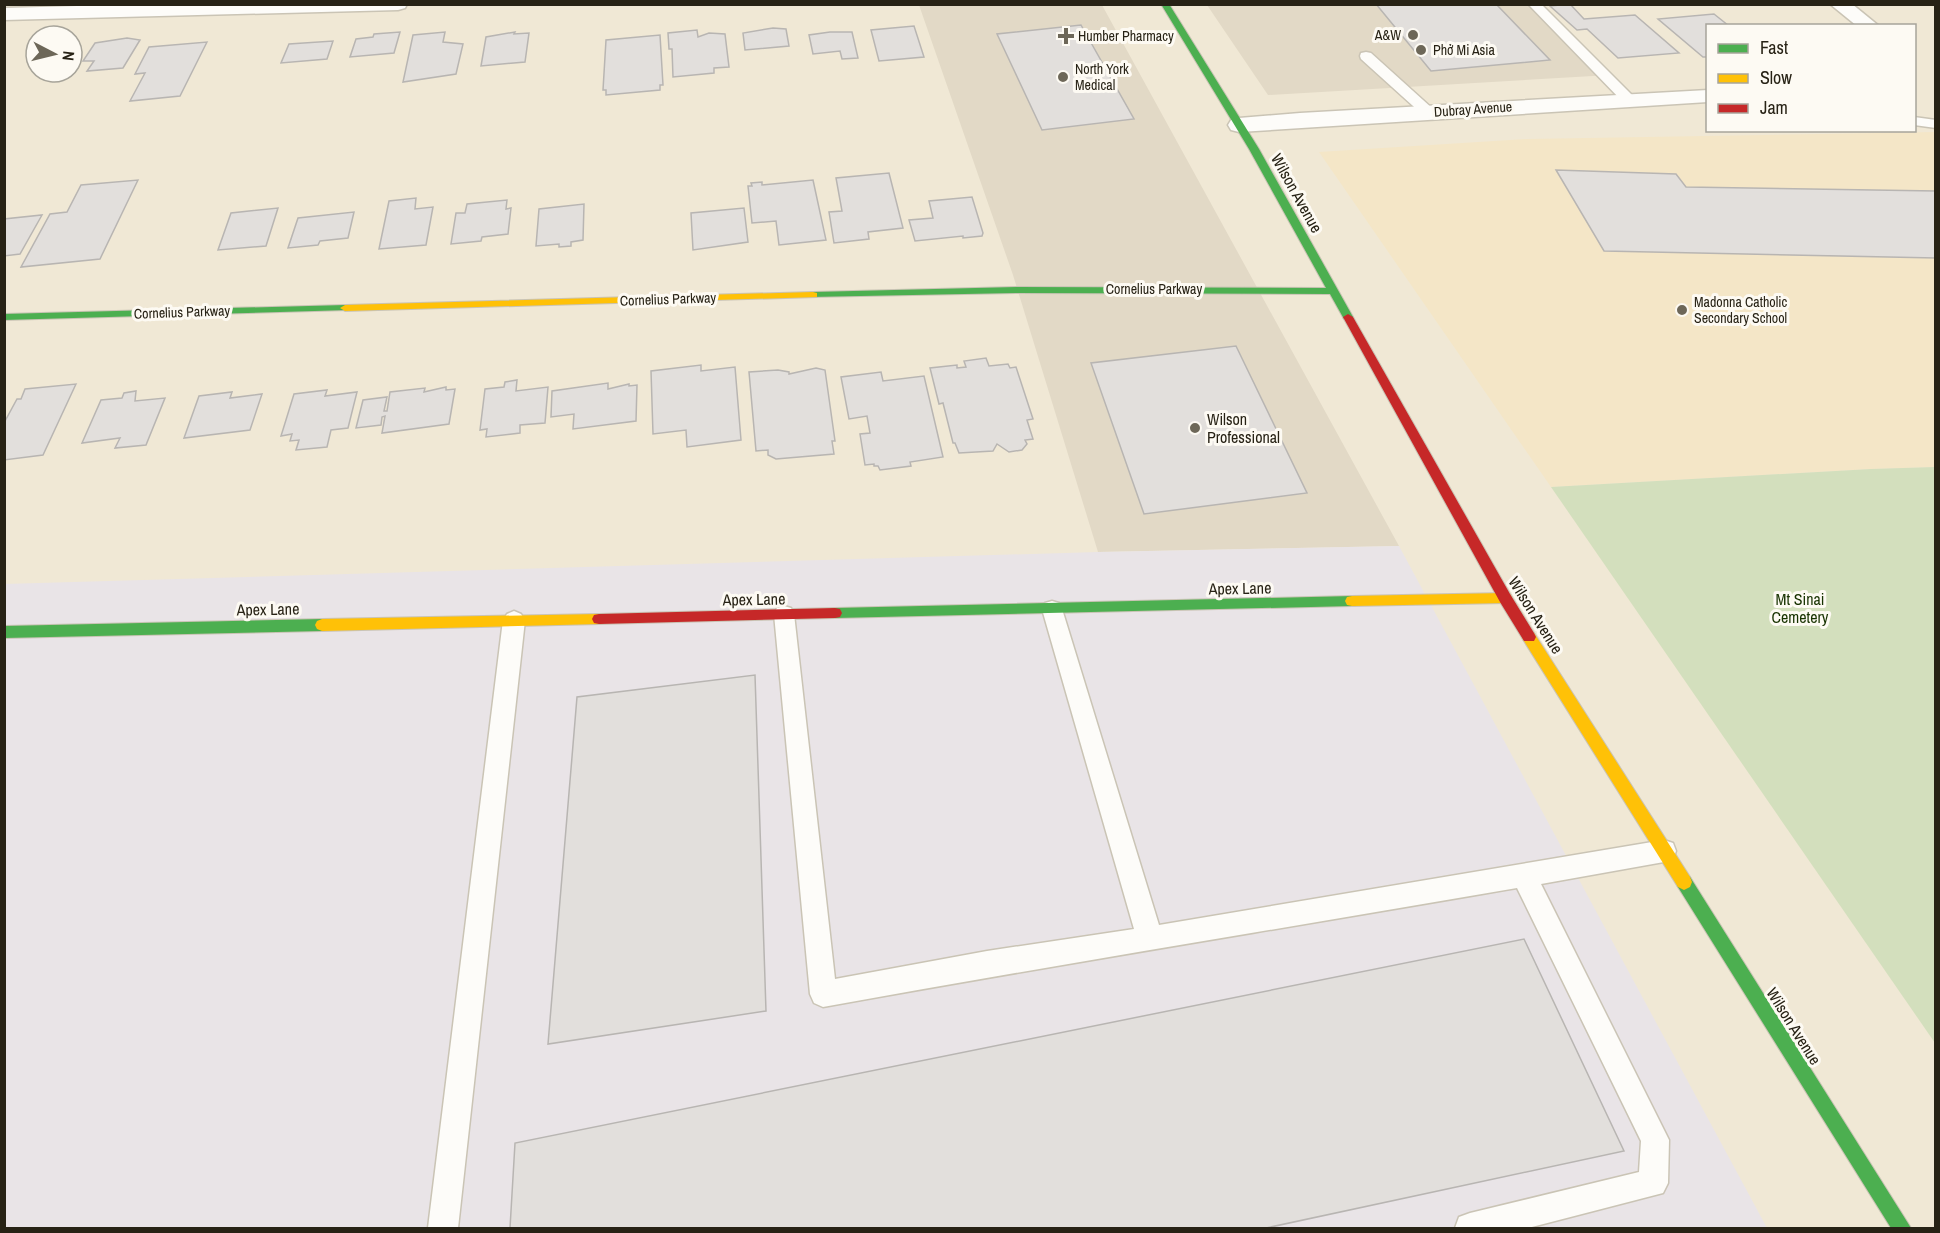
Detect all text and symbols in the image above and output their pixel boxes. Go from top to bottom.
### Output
north arrow [24,24,84,84]
legend [1706,24,1916,132]
place label: A&W [1374,26,1401,44]
place label: Humber Pharmacy [1078,27,1174,45]
marker: A&W [1406,28,1420,42]
marker: Humber Pharmacy [1059,29,1073,43]
text: Fast [1760,35,1788,60]
place label: Phở Mi Asia [1433,41,1496,59]
marker: Phở Mi Asia [1414,43,1428,57]
text: N [57,50,80,62]
place label: North York Medical [1075,60,1129,94]
text: Slow [1760,65,1792,90]
marker: North York Medical [1056,70,1070,84]
text: Jam [1760,95,1788,120]
street label: Dubray Avenue [1433,97,1513,121]
street label: Wilson Avenue [1266,149,1328,237]
street label: Cornelius Parkway [1106,280,1202,298]
street label: Cornelius Parkway [620,288,717,310]
place label: Madonna Catholic Secondary School [1694,293,1787,327]
street label: Cornelius Parkway [134,301,231,323]
marker: Madonna Catholic Secondary School [1675,303,1689,317]
place label: Wilson Professional [1207,408,1280,448]
marker: Wilson Professional [1188,421,1202,435]
street label: Wilson Avenue [1504,572,1568,658]
street label: Apex Lane [1207,576,1272,600]
street label: Apex Lane [721,587,786,611]
park label: Mt Sinai Cemetery [1772,588,1829,628]
street label: Apex Lane [235,597,300,621]
street label: Wilson Avenue [1762,983,1826,1069]

